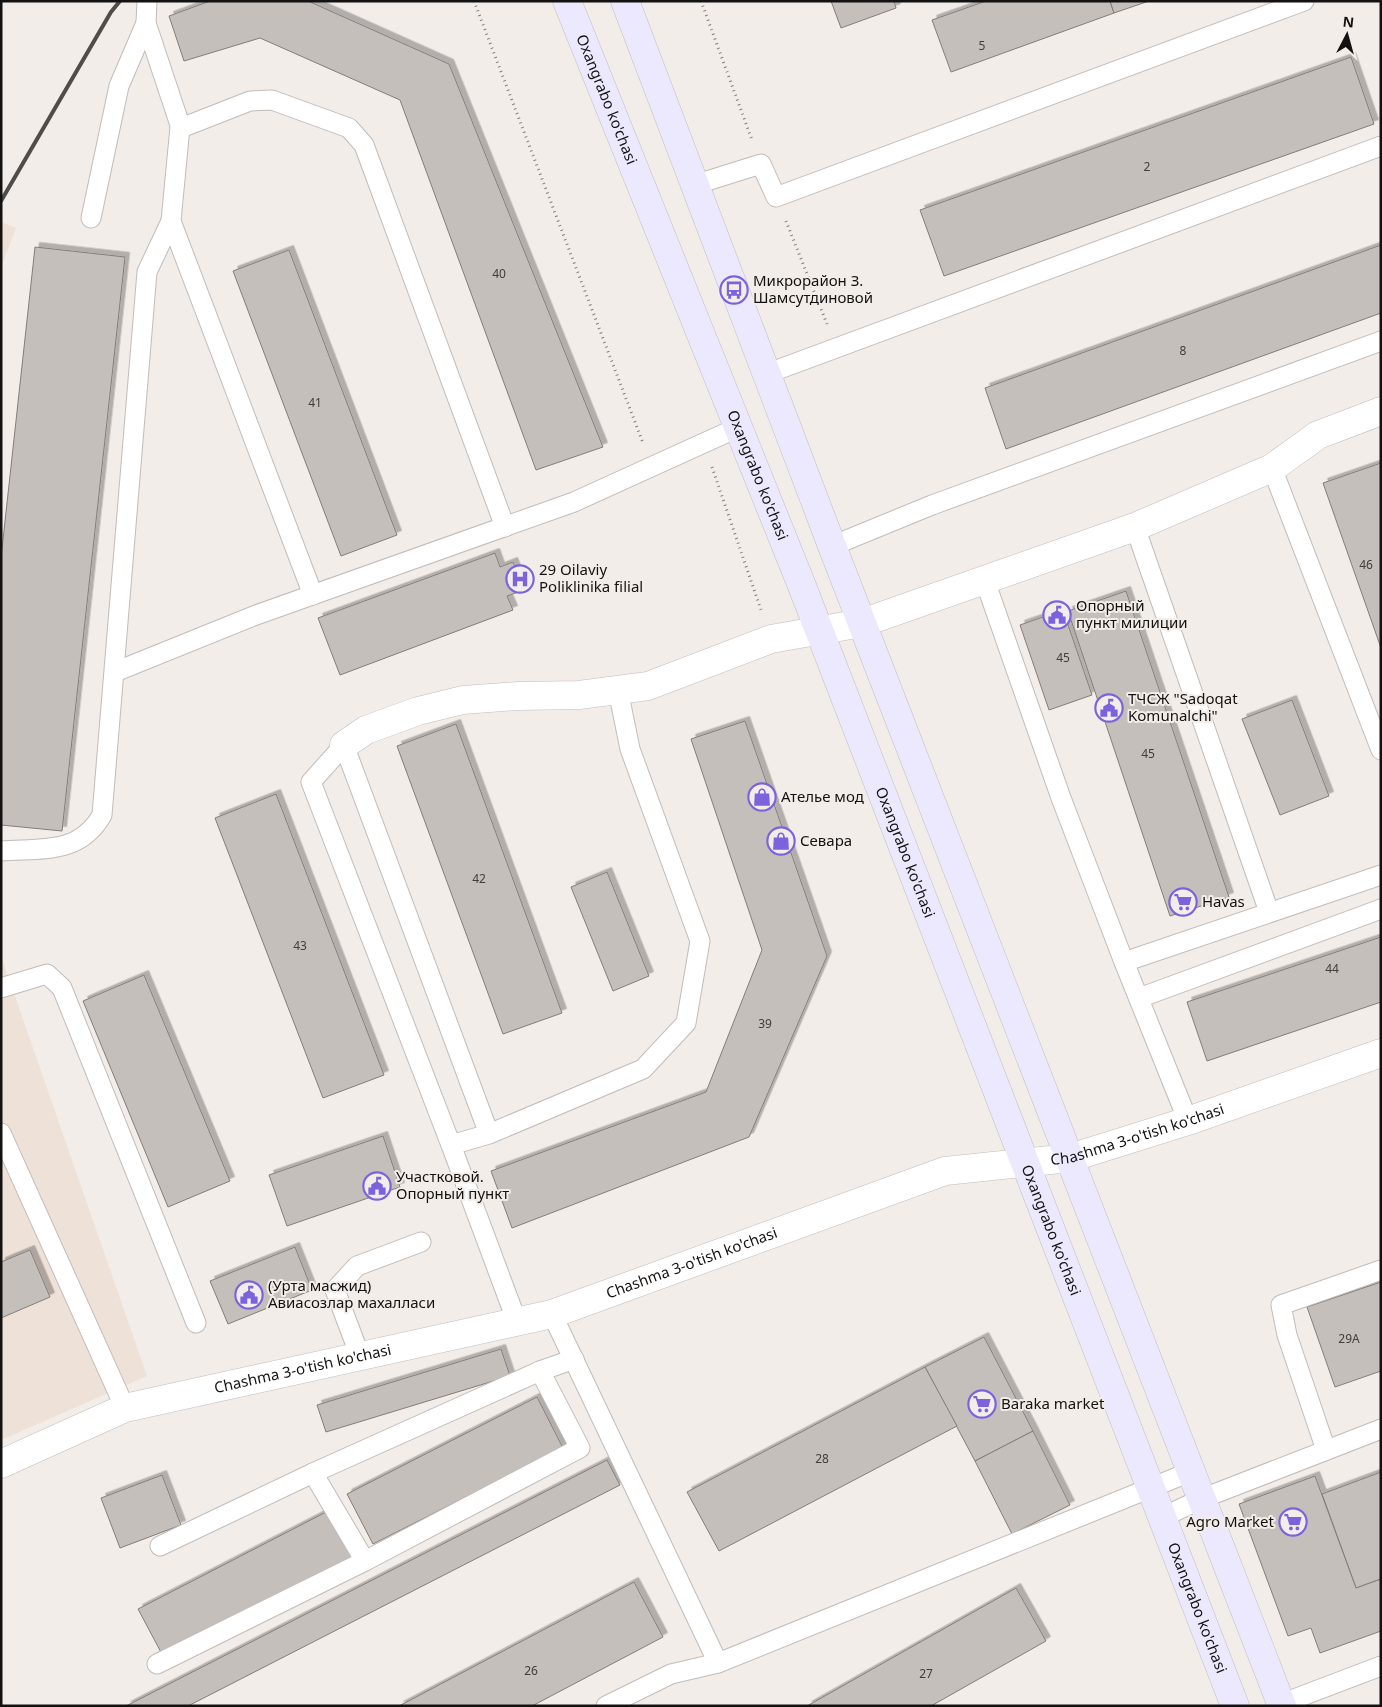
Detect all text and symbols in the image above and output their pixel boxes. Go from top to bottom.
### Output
north arrow [1322,10,1372,60]
text: N [1342,12,1355,32]
street label: Oxangrabo ko'chasi [572,31,643,167]
house number: 5 [979,37,986,54]
house number: 2 [1144,158,1151,175]
house number: 40 [492,265,506,282]
place label: Микрорайон З. Шамсутдиновой [753,270,873,307]
bus stop icon: Микрорайон З. Шамсутдиновой [719,275,749,305]
house number: 8 [1180,342,1187,359]
house number: 41 [308,394,322,411]
street label: Oxangrabo ko'chasi [723,407,794,543]
house number: 46 [1359,556,1373,573]
place label: 29 Oilaviy Poliklinika filial [539,559,643,596]
hospital icon: 29 Oilaviy Poliklinika filial [505,564,535,594]
place label: Опорный пункт милиции [1076,595,1188,632]
public building icon: Опорный пункт милиции [1042,600,1072,630]
house number: 45 [1056,649,1070,666]
place label: ТЧСЖ "Sadoqat Komunalchi" [1128,688,1238,725]
public building icon: ТЧСЖ "Sadoqat Komunalchi" [1094,693,1124,723]
house number: 45 [1141,745,1155,762]
shop icon: Ателье мод [747,782,777,812]
street label: Oxangrabo ko'chasi [872,784,940,920]
place label: Ателье мод [781,786,864,806]
shop icon: Севара [766,826,796,856]
place label: Севара [800,830,852,850]
house number: 42 [472,870,486,887]
supermarket icon: Havas [1168,887,1198,917]
place label: Havas [1202,891,1245,911]
house number: 43 [293,937,307,954]
house number: 44 [1325,960,1339,977]
house number: 39 [758,1015,772,1032]
street label: Chashma 3-o'tish ko'chasi [1049,1098,1226,1169]
street label: Oxangrabo ko'chasi [1018,1162,1086,1298]
place label: Участковой. Опорный пункт [396,1166,509,1203]
public building icon: Участковой. Опорный пункт [362,1171,392,1201]
street label: Chashma 3-o'tish ko'chasi [603,1222,780,1303]
place label: (Урта масжид) Авиасозлар махалласи [268,1275,435,1312]
public building icon: (Урта масжид) Авиасозлар махалласи [234,1280,264,1310]
house number: 29А [1338,1330,1360,1347]
street label: Chashma 3-o'tish ko'chasi [212,1339,393,1397]
supermarket icon: Baraka market [967,1389,997,1419]
place label: Baraka market [1001,1393,1105,1413]
house number: 28 [815,1450,829,1467]
supermarket icon: Agro Market [1278,1507,1308,1537]
place label: Agro Market [1186,1511,1275,1531]
street label: Oxangrabo ko'chasi [1164,1539,1232,1676]
house number: 26 [524,1662,538,1679]
house number: 27 [919,1665,933,1682]

